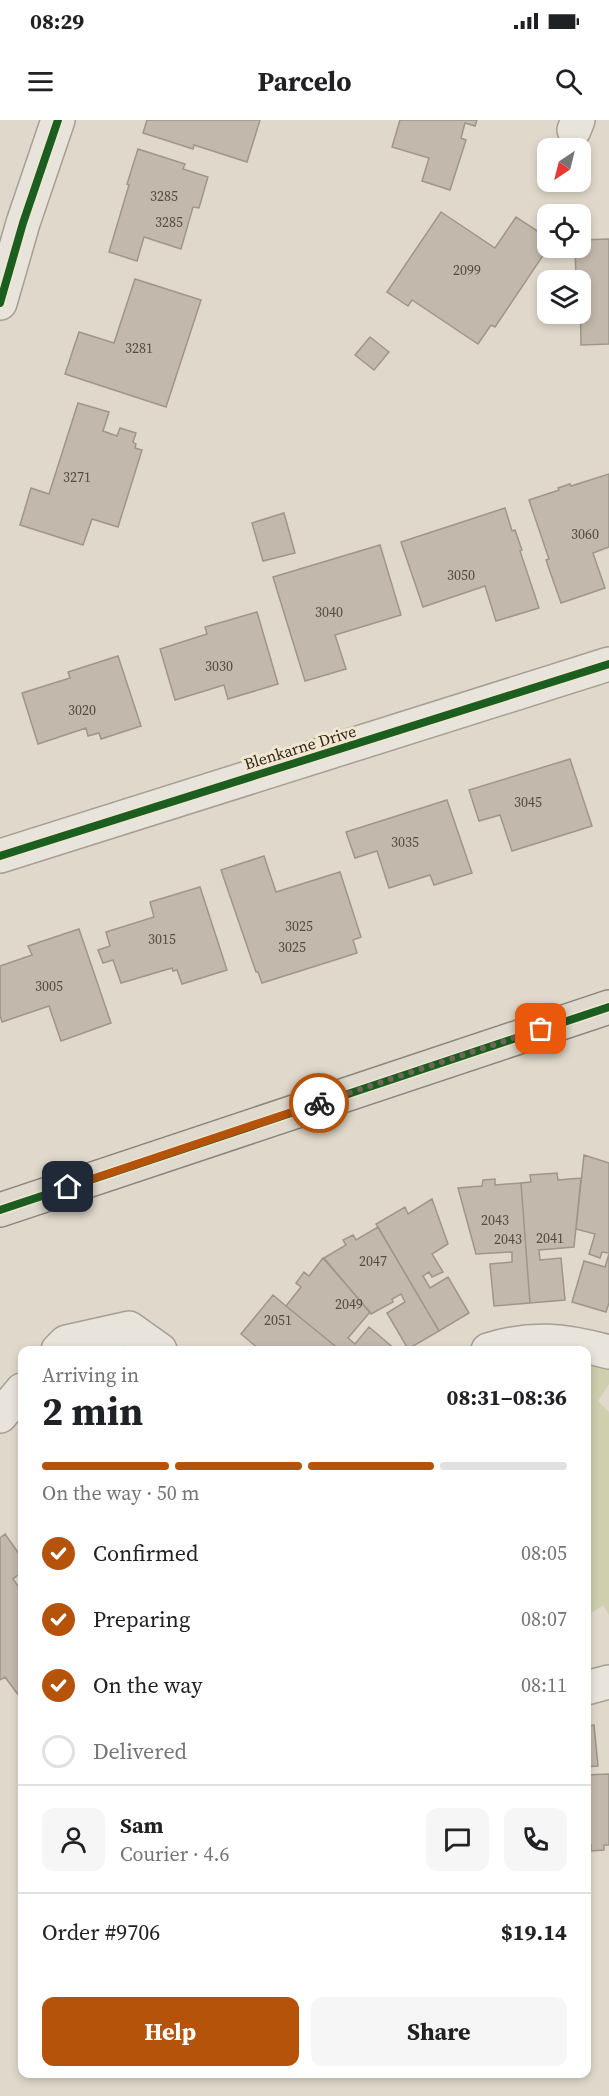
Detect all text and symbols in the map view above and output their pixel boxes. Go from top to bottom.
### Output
text: 08:29 [30,6,84,36]
text: Parcelo [258,63,351,100]
icon: menu [24,65,57,98]
icon: search [552,65,585,98]
north arrow [537,138,591,192]
map controls [537,138,591,324]
house number: 3285 [150,186,178,206]
button: locate [537,204,591,258]
house number: 3285 [155,212,183,232]
house number: 2099 [453,260,481,280]
button: layers [537,270,591,324]
house number: 3281 [125,338,153,358]
house number: 3271 [63,467,91,487]
house number: 3060 [571,524,599,544]
house number: 3050 [447,565,475,585]
house number: 3040 [315,602,343,622]
house number: 3030 [205,656,233,676]
house number: 3020 [68,700,96,720]
street label: Blenkarne Drive [241,719,359,775]
house number: 3045 [514,792,542,812]
house number: 3035 [391,832,419,852]
house number: 3025 [285,916,313,936]
house number: 3015 [148,929,176,949]
house number: 3025 [278,937,306,957]
house number: 3005 [35,976,63,996]
pin [515,1003,566,1054]
icon: bag [524,1012,557,1045]
courier [289,1073,349,1133]
icon: bike [303,1087,336,1120]
pin [42,1161,93,1212]
icon: home [51,1170,84,1203]
house number: 2043 [481,1210,509,1230]
house number: 2041 [536,1228,564,1248]
house number: 2043 [494,1229,522,1249]
house number: 2047 [359,1251,387,1271]
house number: 2049 [335,1294,363,1314]
house number: 2051 [264,1310,292,1330]
text: Arriving in [42,1361,139,1389]
text: 08:31–08:36 [447,1382,567,1412]
text: 2 min [42,1385,143,1438]
text: On the way · 50 m [42,1479,199,1507]
icon: check [42,1537,75,1570]
text: Confirmed [93,1538,198,1568]
text: 08:05 [521,1539,567,1567]
icon: check [42,1603,75,1636]
text: Preparing [93,1604,190,1634]
text: 08:07 [521,1605,567,1633]
icon: check [42,1669,75,1702]
text: On the way [93,1670,202,1700]
text: 08:11 [521,1671,567,1699]
text: Delivered [93,1736,187,1766]
button: person [42,1808,105,1871]
button: chat [426,1808,489,1871]
button: phone [504,1808,567,1871]
text: Sam [120,1810,164,1840]
text: Courier · 4.6 [120,1840,229,1868]
text: Order #9706 [42,1917,160,1947]
text: $19.14 [501,1917,567,1947]
button: Help [42,1997,299,2066]
button: Share [311,1997,567,2066]

